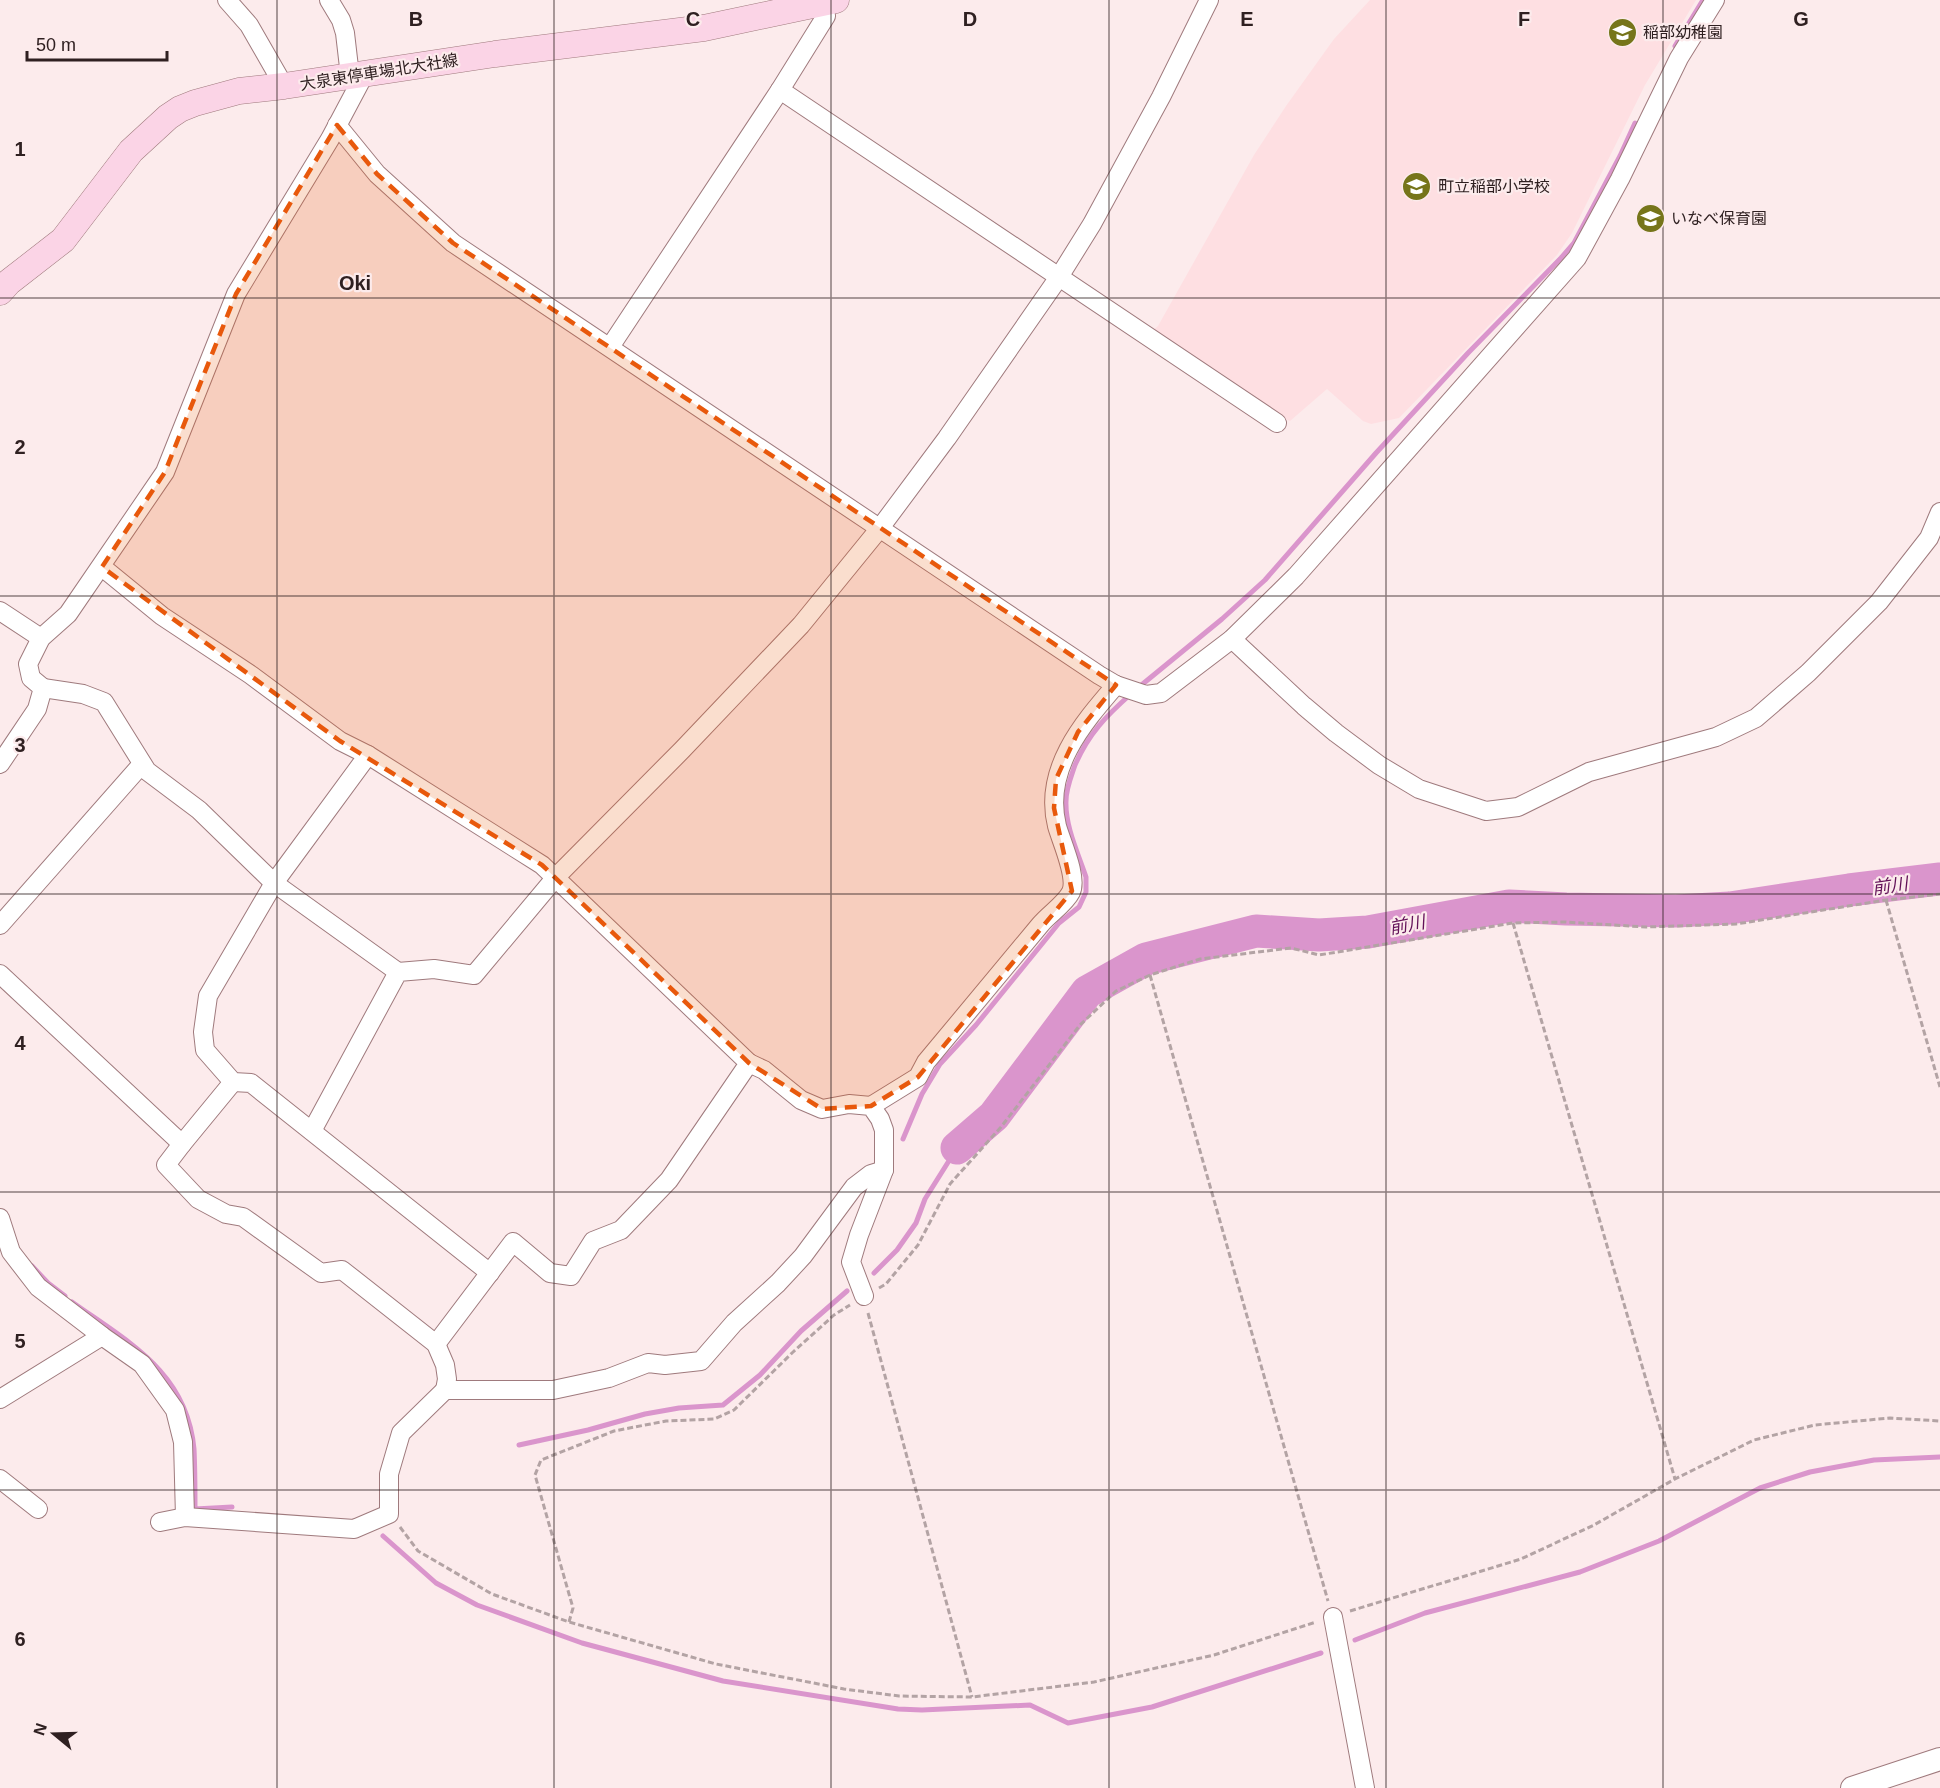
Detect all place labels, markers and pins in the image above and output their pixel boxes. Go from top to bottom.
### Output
school or university icon: 稲部幼稚園 [1606,16,1638,48]
place label: 稲部幼稚園 [1643,24,1723,41]
school or university icon: 町立稲部小学校 [1401,170,1433,202]
place label: 町立稲部小学校 [1438,178,1550,195]
school or university icon: いなべ保育園 [1634,202,1666,234]
place label: いなべ保育園 [1671,210,1767,227]

